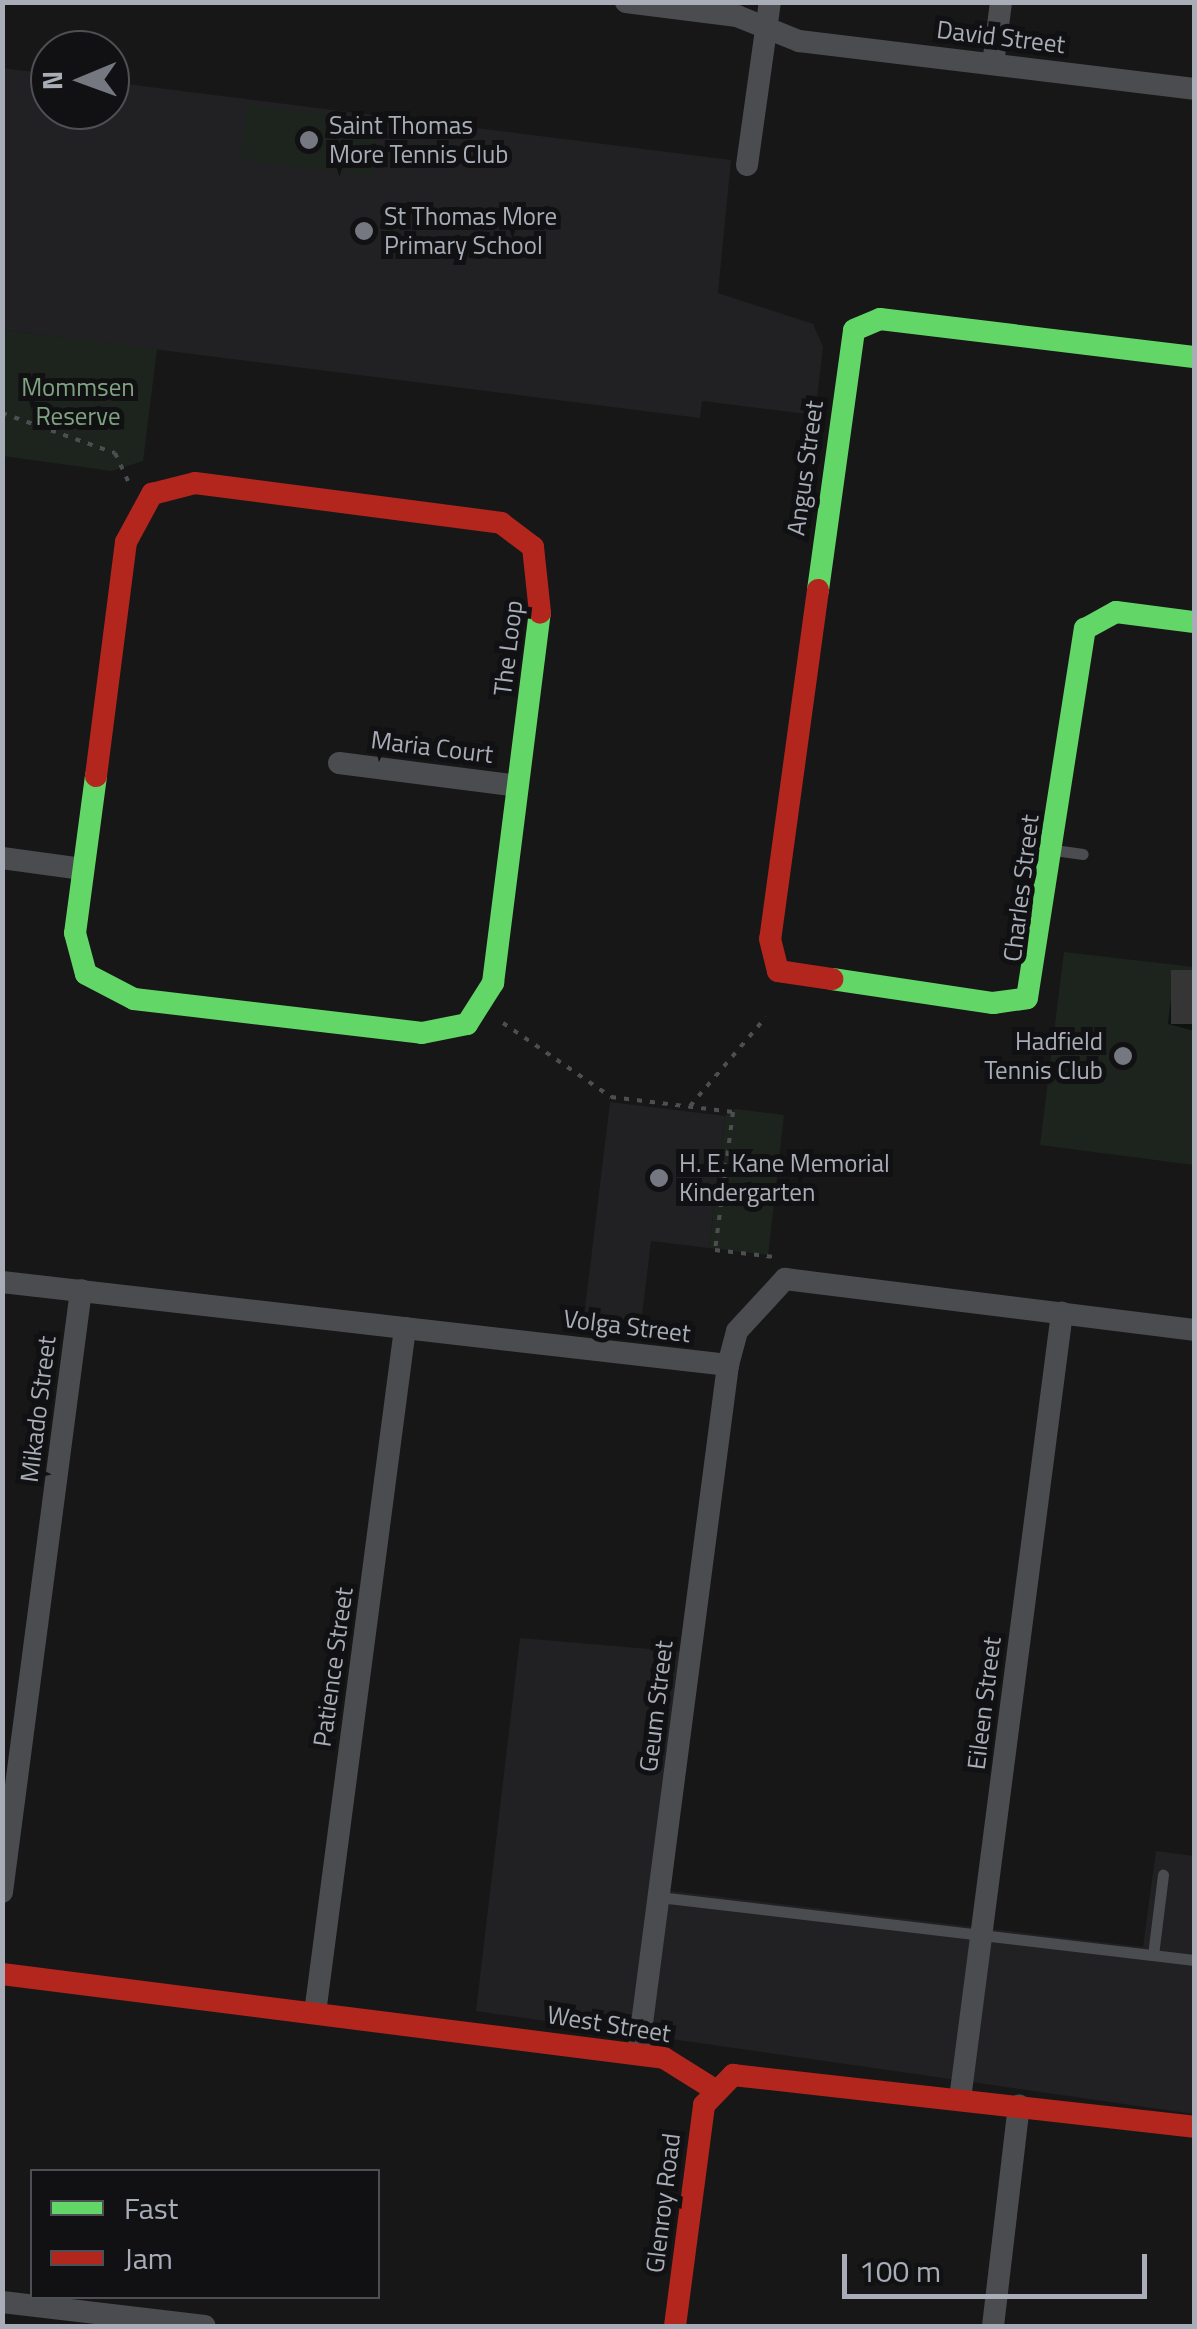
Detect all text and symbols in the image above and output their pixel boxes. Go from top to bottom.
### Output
street label: David Street [935,14,1067,60]
north arrow [30,30,130,130]
text: N [30,70,73,91]
place label: Saint Thomas More Tennis Club [329,111,508,170]
marker: Saint Thomas More Tennis Club [298,129,320,151]
place label: St Thomas More Primary School [384,202,557,261]
marker: St Thomas More Primary School [353,220,375,242]
park label: Mommsen Reserve [21,373,135,432]
street label: Angus Street [781,399,829,537]
street label: The Loop [487,598,529,698]
street label: Maria Court [369,725,495,769]
street label: Charles Street [997,813,1045,963]
place label: Hadfield Tennis Club [984,1027,1103,1086]
marker: Hadfield Tennis Club [1112,1045,1134,1067]
place label: H. E. Kane Memorial Kindergarten [679,1149,890,1208]
marker: H. E. Kane Memorial Kindergarten [648,1167,670,1189]
street label: Volga Street [562,1303,692,1349]
street label: Mikado Street [14,1334,62,1484]
street label: Patience Street [307,1585,359,1749]
street label: Eileen Street [961,1635,1007,1771]
street label: Geum Street [633,1639,679,1773]
street label: West Street [545,1999,673,2049]
street label: Glenroy Road [640,2132,686,2274]
legend [30,2169,380,2299]
text: Fast [124,2185,178,2231]
scale bar [847,2234,1152,2296]
text: Jam [124,2235,173,2281]
text: 100 m [859,2248,941,2294]

